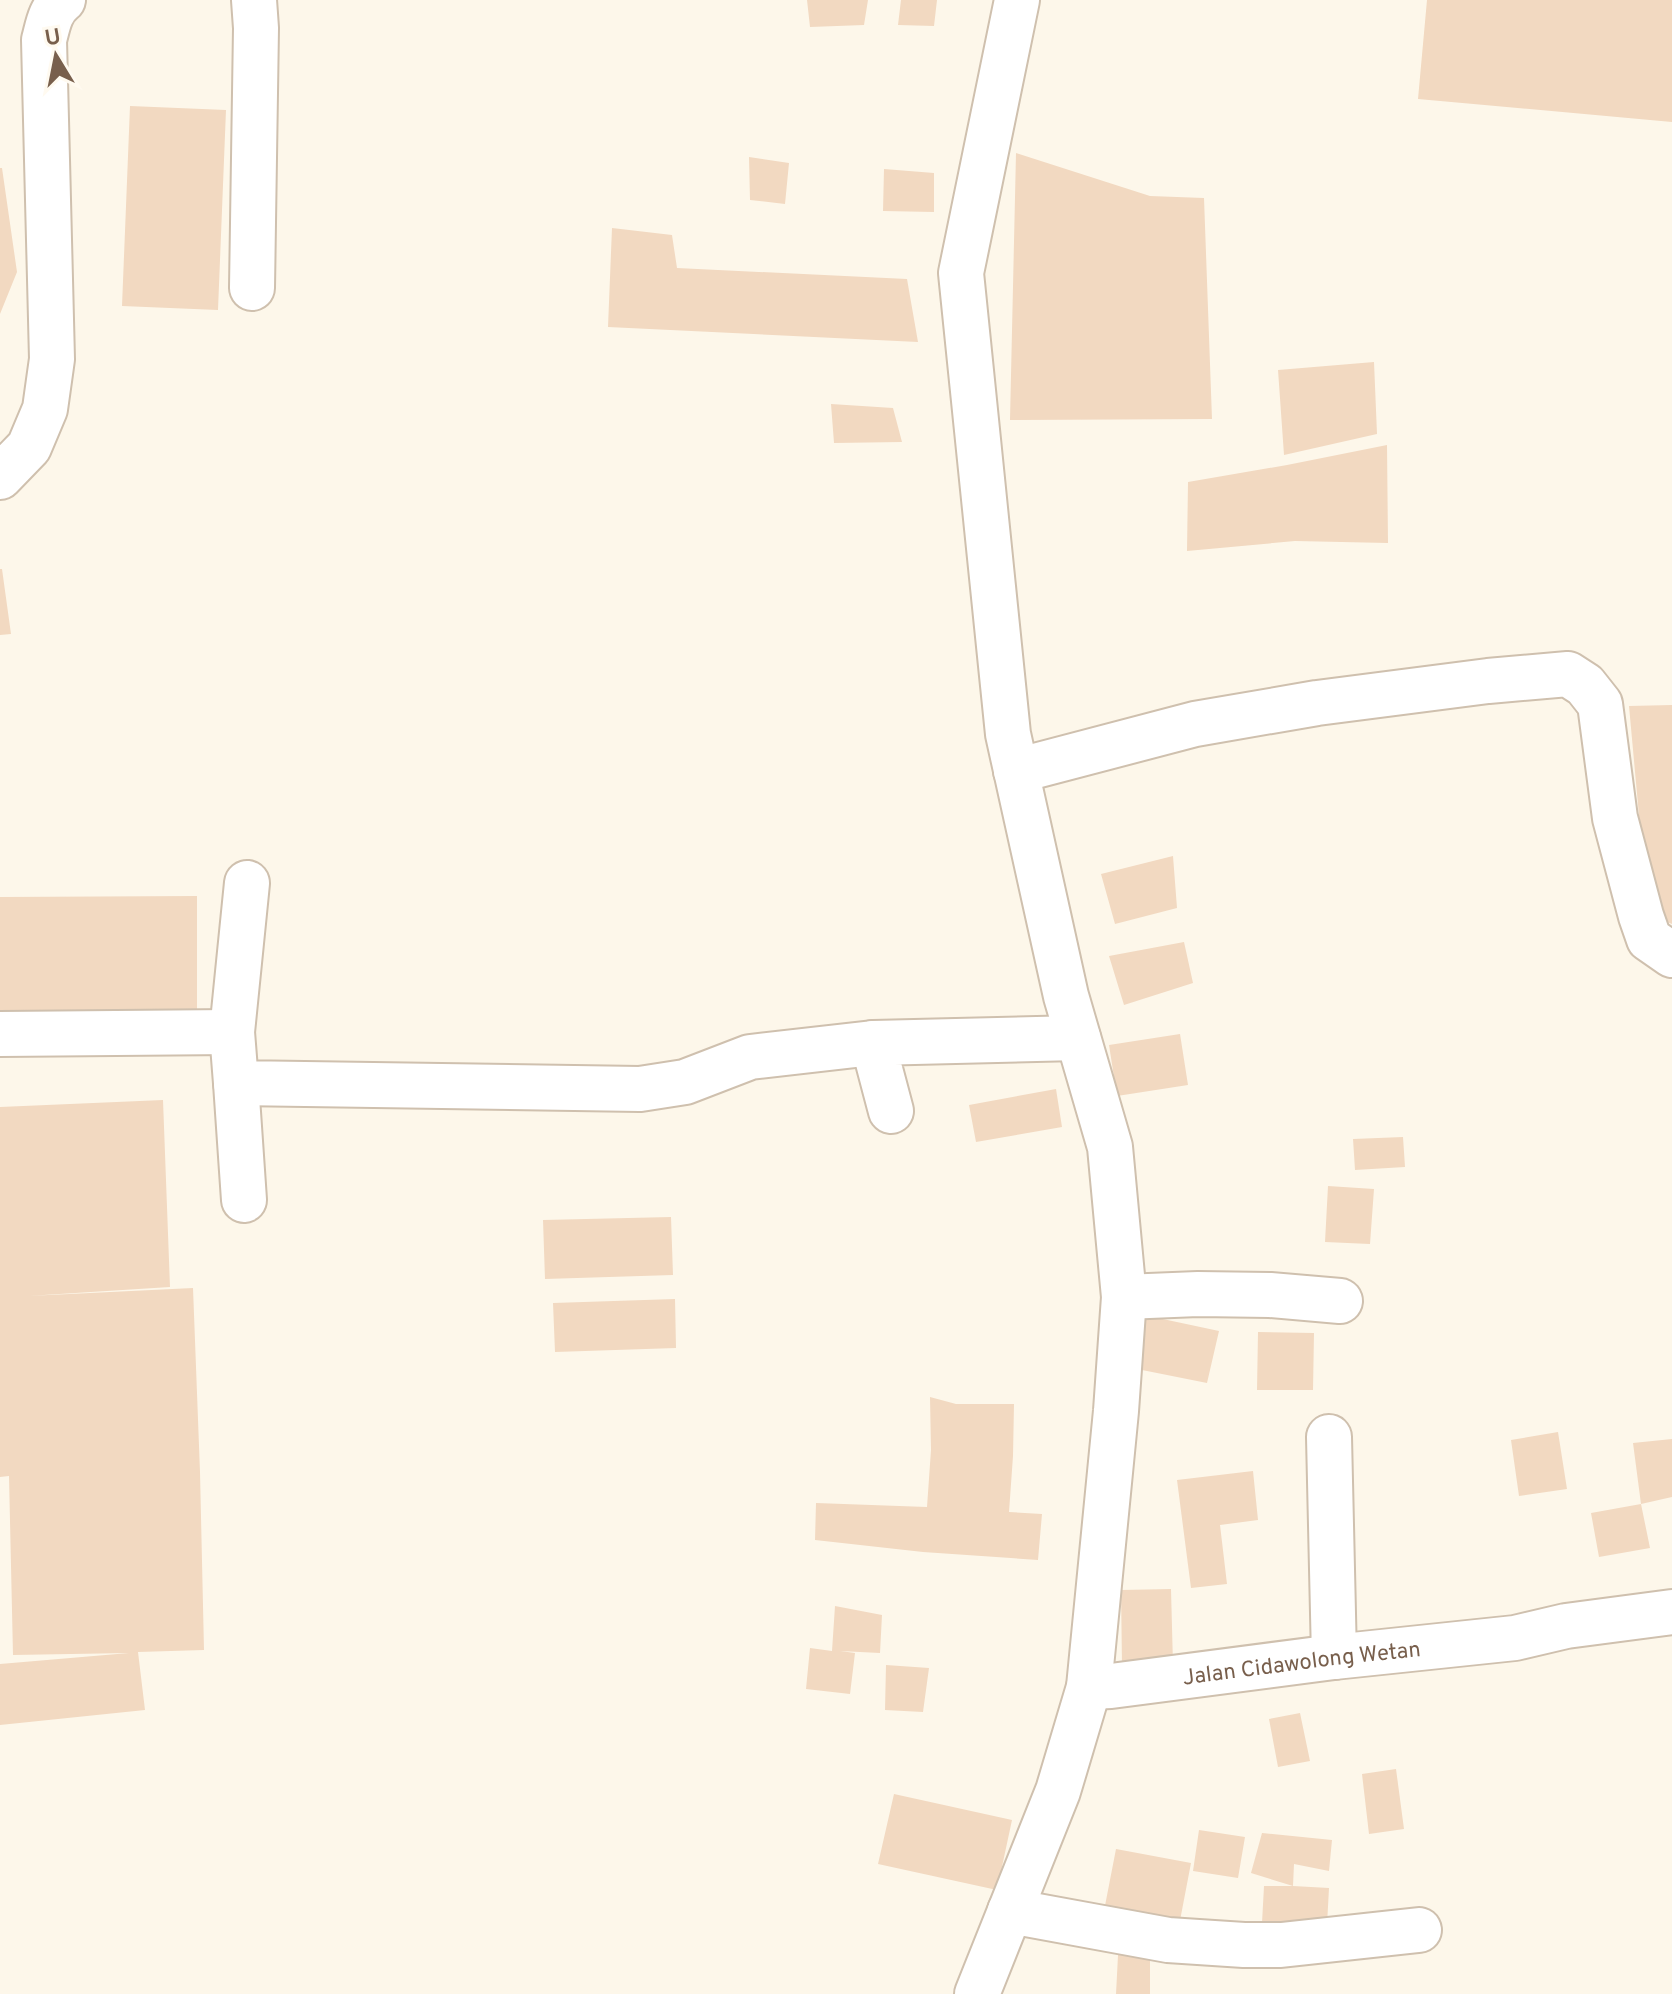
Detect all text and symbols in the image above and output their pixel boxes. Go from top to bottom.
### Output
north arrow [16,16,96,96]
text: U [43,24,63,53]
street label: Jalan Cidawolong Wetan [1181,1637,1422,1693]

